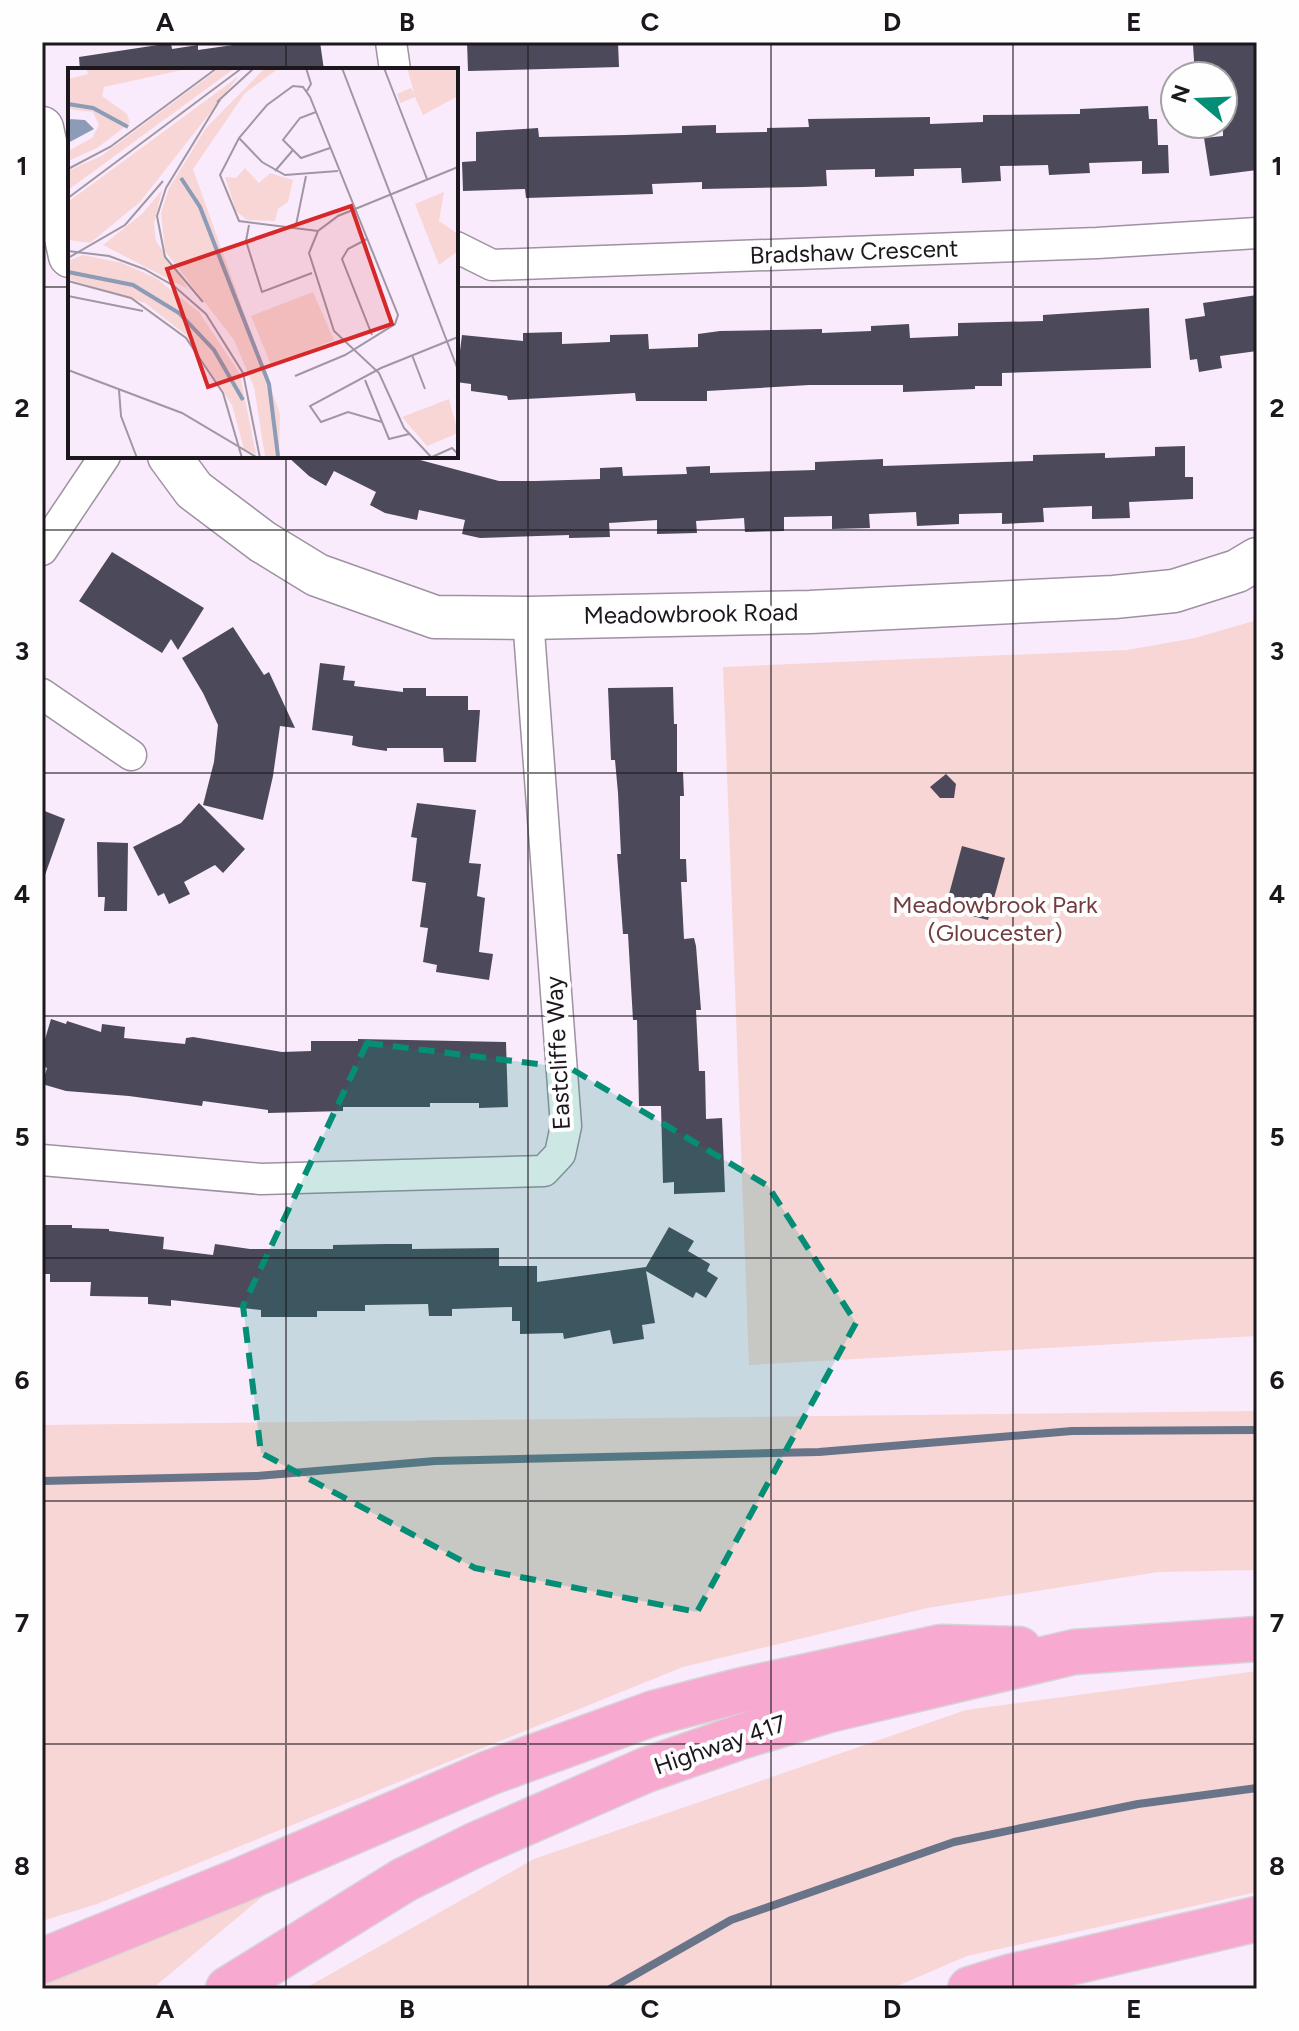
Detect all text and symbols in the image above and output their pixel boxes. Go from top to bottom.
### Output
text: A [156,6,175,38]
text: B [399,6,415,38]
text: C [641,6,660,38]
text: D [883,6,901,38]
text: E [1126,6,1142,38]
north arrow [1159,60,1239,140]
inset map [68,68,458,458]
text: N [1165,81,1196,106]
text: 1 [17,150,27,182]
text: 1 [1272,150,1282,182]
street label: Bradshaw Crescent [749,233,959,270]
text: 2 [14,392,30,424]
text: 2 [1269,392,1285,424]
street label: Meadowbrook Road [583,597,799,630]
text: 3 [15,635,29,667]
text: 3 [1270,635,1284,667]
text: 4 [14,878,30,910]
text: 4 [1269,878,1285,910]
park label: Meadowbrook Park (Gloucester) [892,890,1098,947]
street label: Eastcliffe Way [539,975,576,1131]
text: 5 [14,1121,30,1153]
text: 5 [1269,1121,1285,1153]
text: 6 [14,1364,30,1396]
text: 6 [1269,1364,1285,1396]
text: 7 [15,1607,29,1639]
text: 7 [1270,1607,1284,1639]
street label: Highway 417 [650,1708,790,1781]
text: 8 [14,1850,30,1882]
text: 8 [1269,1850,1285,1882]
text: A [156,1993,175,2025]
text: B [399,1993,415,2025]
text: C [641,1993,660,2025]
text: D [883,1993,901,2025]
text: E [1126,1993,1142,2025]

